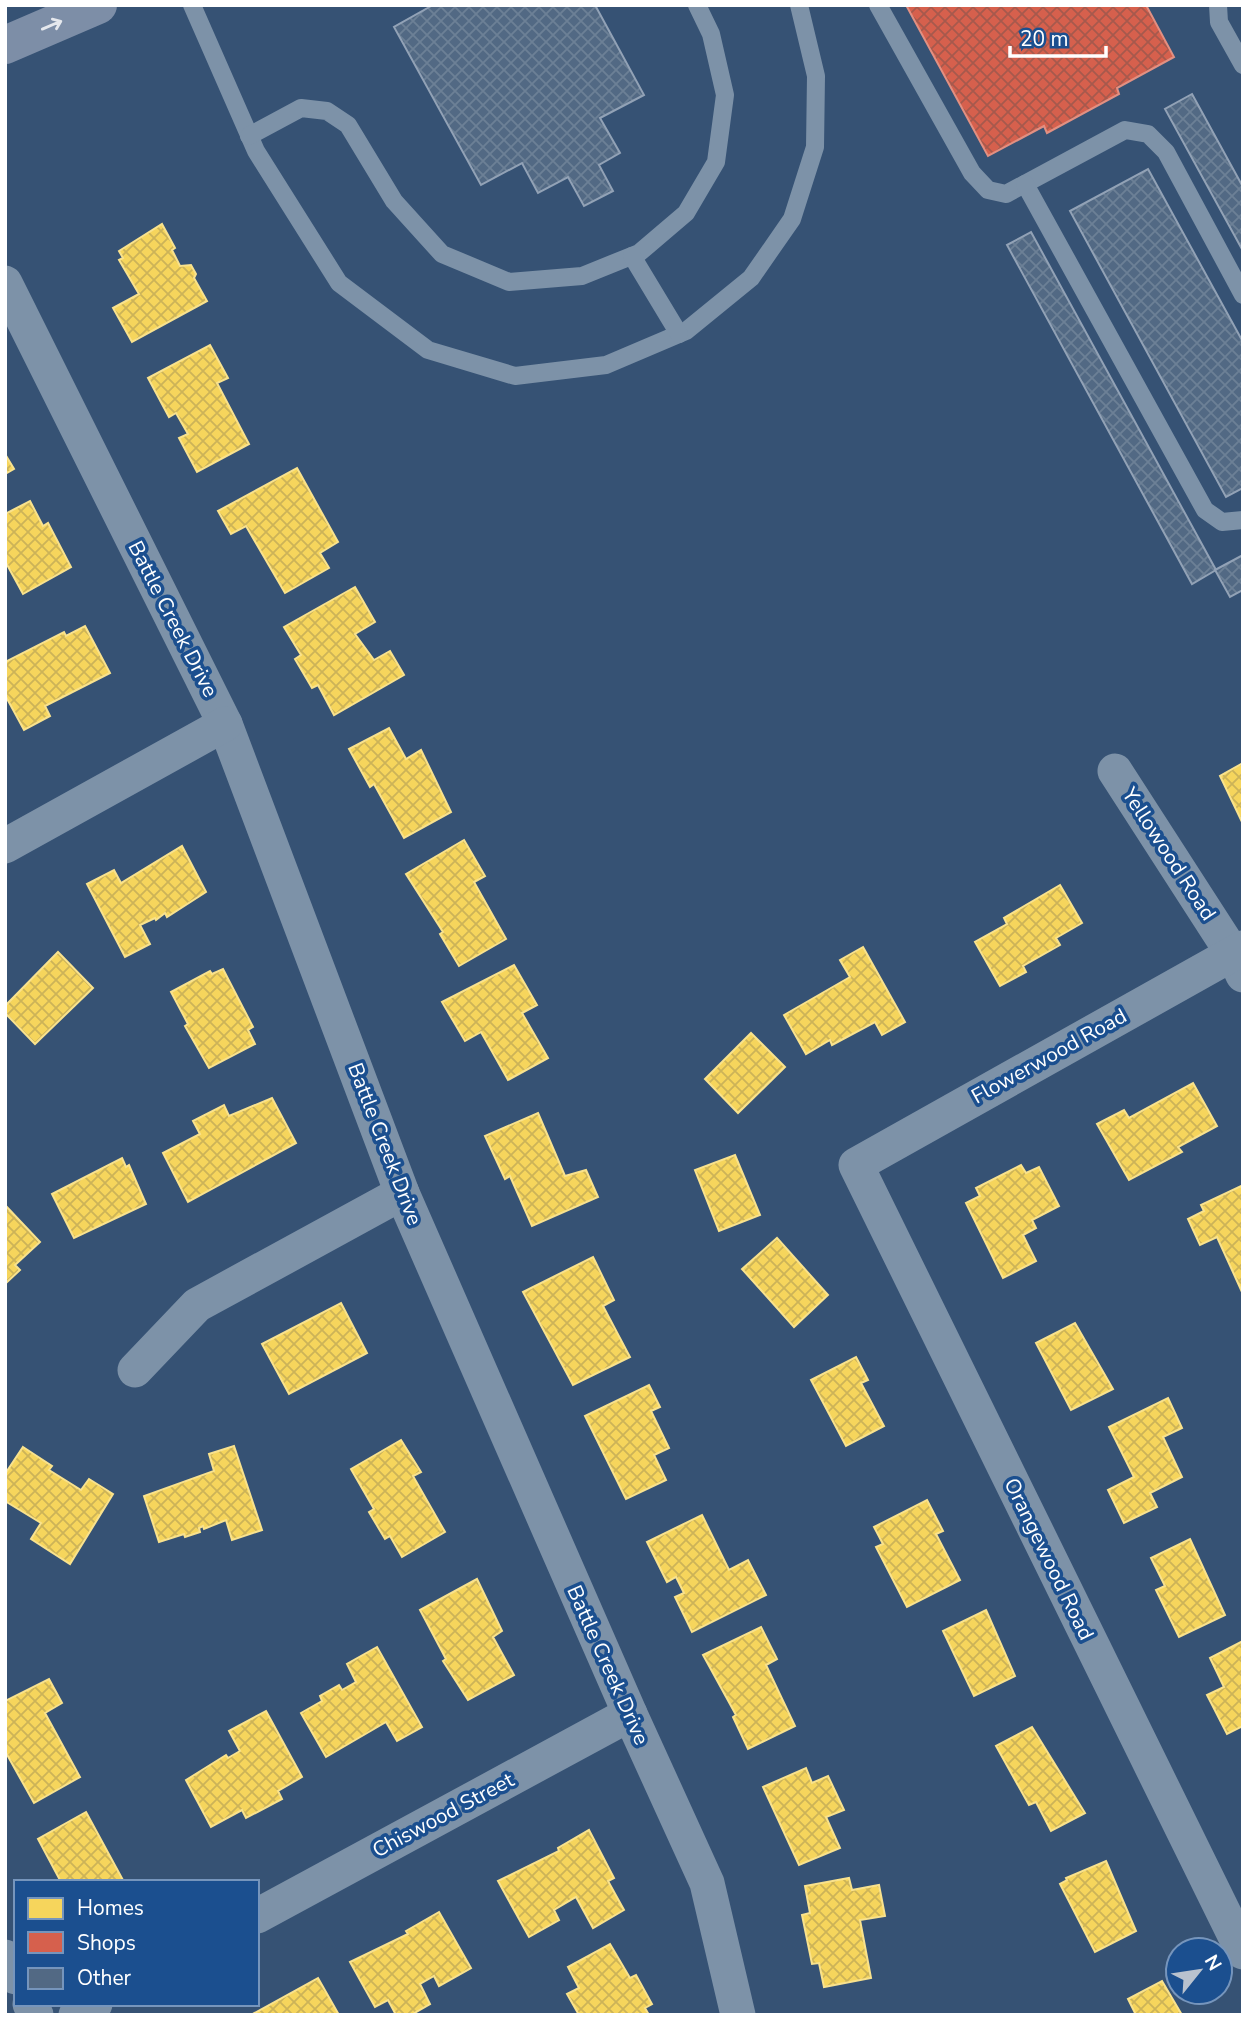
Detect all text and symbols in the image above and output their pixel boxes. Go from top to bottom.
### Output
scale bar [1010,14,1106,58]
one-way arrow [40,18,62,31]
text: 20 m [1020,25,1069,53]
street label: Battle Creek Drive [121,536,225,702]
street label: Yellowood Road [1115,781,1222,926]
street label: Flowerwood Road [966,1002,1132,1110]
street label: Battle Creek Drive [341,1059,429,1229]
street label: Orangewood Road [998,1473,1100,1645]
street label: Battle Creek Drive [560,1581,656,1749]
street label: Chiswood Street [367,1766,519,1864]
legend [14,1880,259,2006]
text: Homes [77,1894,144,1922]
text: Shops [77,1929,136,1957]
north arrow [1164,1936,1234,2006]
text: N [1198,1950,1228,1976]
text: Other [77,1964,132,1992]

